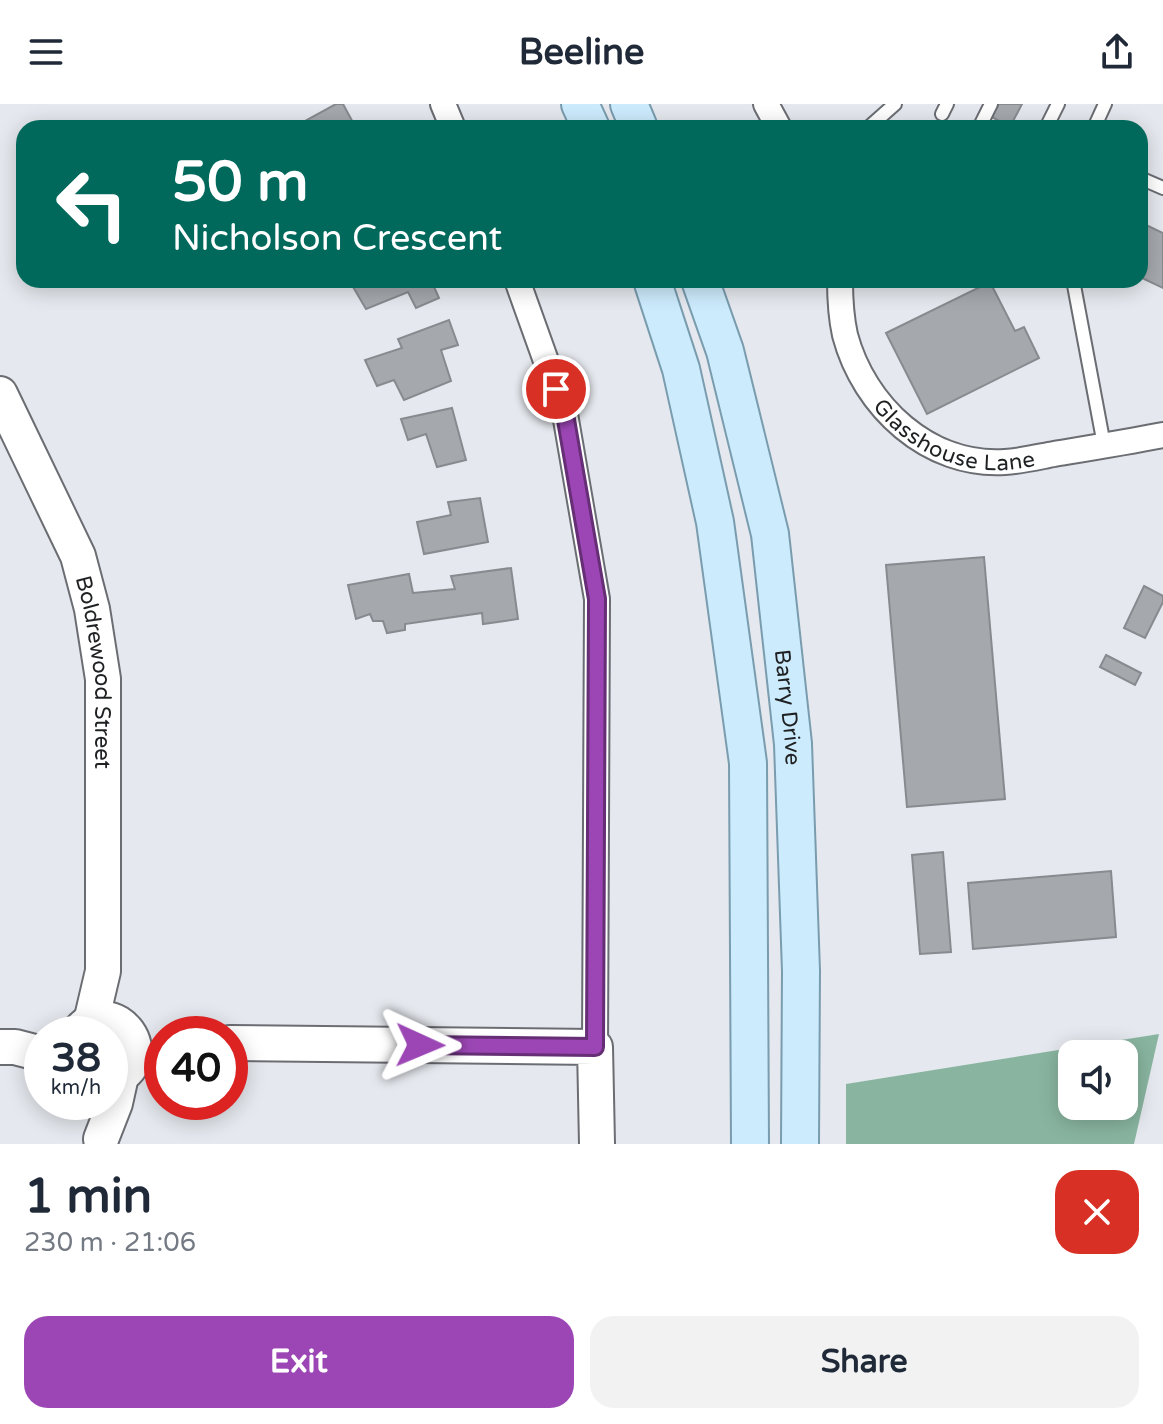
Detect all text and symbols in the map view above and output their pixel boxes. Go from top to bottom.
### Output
icon: menu [24,30,68,74]
icon: share [1095,30,1139,74]
text: Beeline [519,31,644,74]
text: 50 m [172,149,308,216]
icon: left [40,152,144,256]
text: Nicholson Crescent [172,217,502,260]
pin [522,355,590,423]
icon: arrive [534,367,578,411]
street label: Glasshouse Lane [868,394,1037,476]
street label: Boldrewood Street [70,573,115,769]
street label: Barry Drive [769,648,806,766]
position arrow [378,1003,462,1087]
speed limit sign: 40 [144,1016,248,1120]
text: 38 [51,1034,101,1082]
map controls [1058,1040,1138,1120]
button: sound [1058,1040,1138,1120]
text: km/h [51,1076,101,1100]
text: 1 min [24,1168,152,1226]
button: close [1055,1170,1139,1254]
text: 230 m · 21:06 [24,1227,196,1258]
button: Exit [24,1316,574,1408]
button: Share [590,1316,1139,1408]

